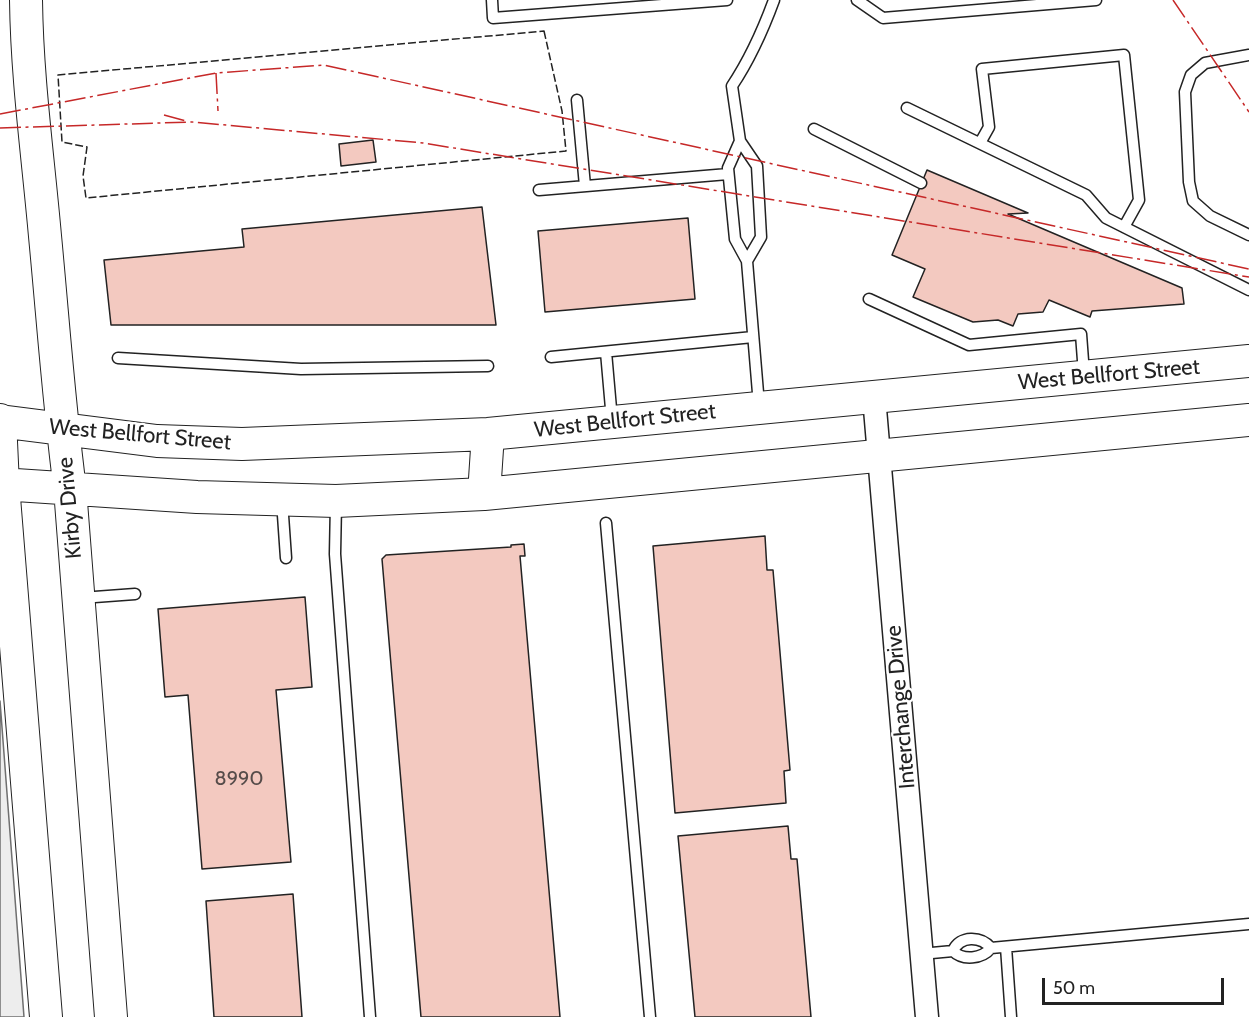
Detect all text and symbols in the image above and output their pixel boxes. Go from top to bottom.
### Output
street label: West Bellfort Street [1017,354,1201,396]
street label: West Bellfort Street [533,398,717,444]
street label: West Bellfort Street [48,414,232,456]
street label: Kirby Drive [52,456,88,560]
street label: Interchange Drive [881,624,921,790]
house number: 8990 [215,767,263,791]
scale bar [1045,966,1226,1004]
text: 50 m [1053,977,1095,999]

